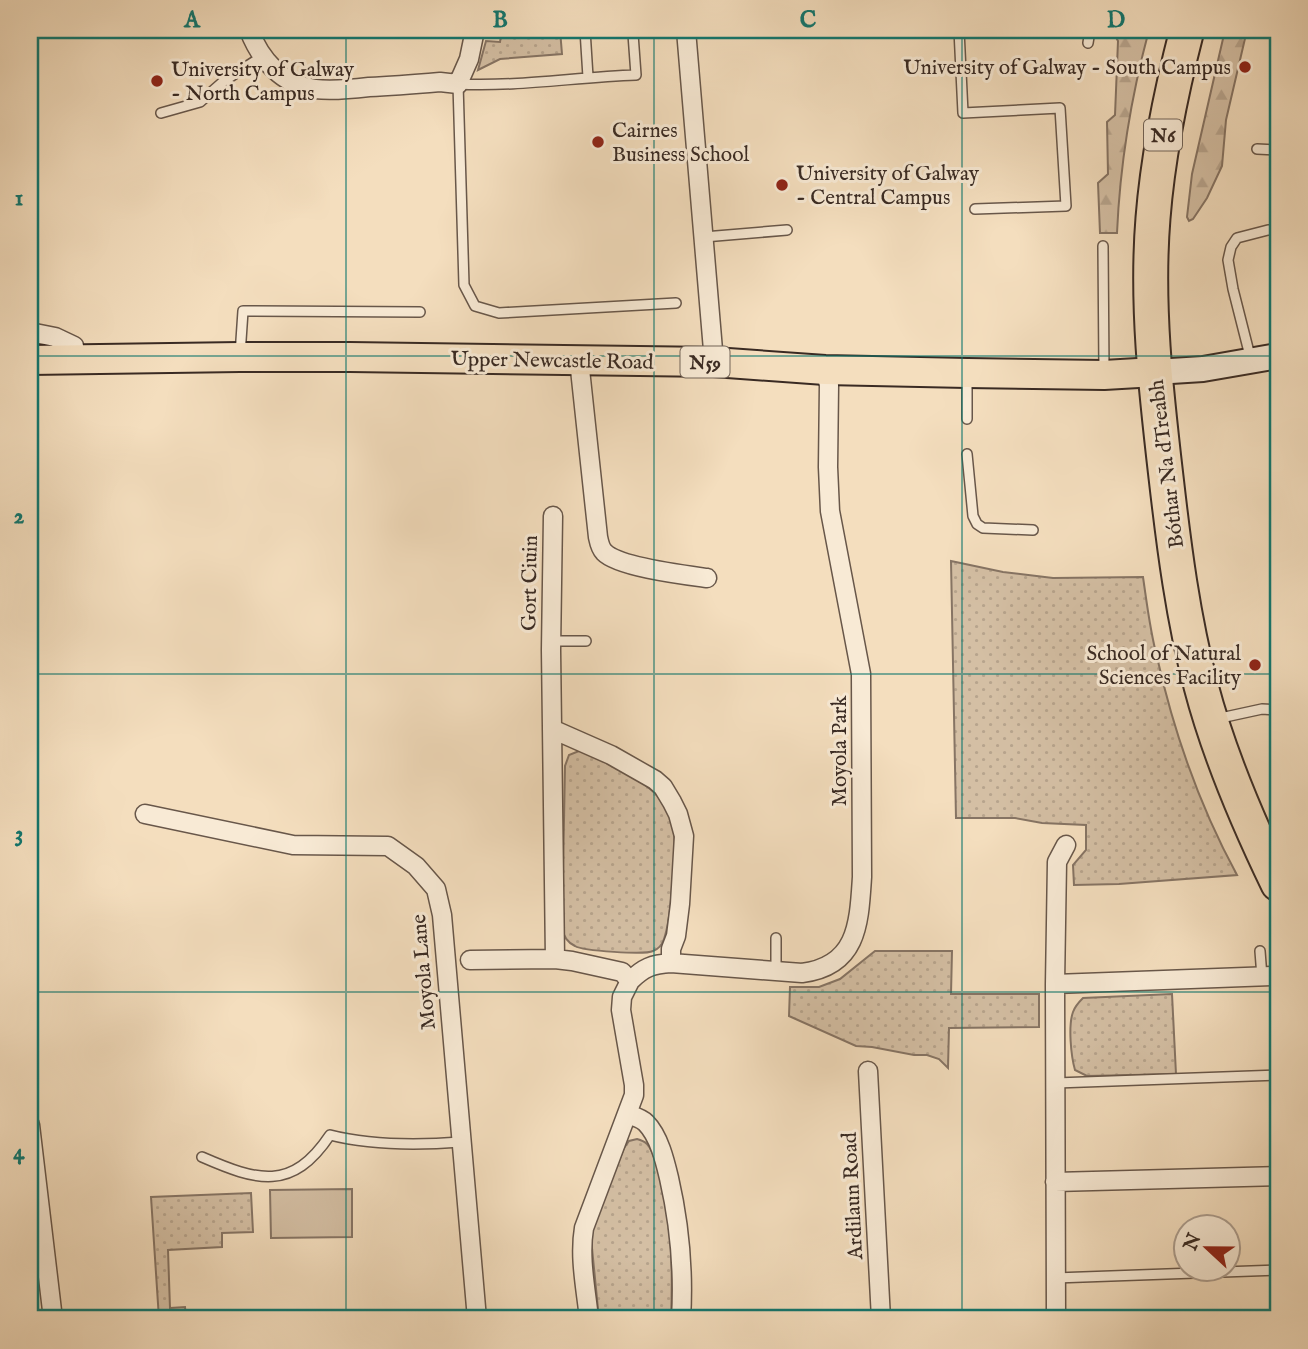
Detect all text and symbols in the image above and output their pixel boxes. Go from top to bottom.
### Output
text: A [183,6,201,35]
text: B [492,6,508,35]
text: C [800,6,817,35]
text: D [1107,6,1125,35]
place label: University of Galway - South Campus [903,55,1231,82]
place label: University of Galway - North Campus [171,57,355,108]
marker: University of Galway - South Campus [1237,59,1253,75]
marker: University of Galway - North Campus [149,73,165,89]
place label: Cairnes Business School [612,118,749,169]
road number: N6 [1144,119,1182,150]
marker: Cairnes Business School [590,134,606,150]
place label: University of Galway - Central Campus [796,161,980,212]
marker: University of Galway - Central Campus [774,177,790,193]
text: 1 [15,184,23,213]
street label: Upper Newcastle Road [450,346,654,377]
road number: N59 [680,346,730,378]
street label: Bóthar Na dTreabh [1144,378,1191,550]
text: 2 [14,502,25,531]
street label: Gort Ciuin [516,535,545,631]
place label: School of Natural Sciences Facility [1086,641,1242,692]
marker: School of Natural Sciences Facility [1247,657,1263,673]
street label: Moyola Park [827,695,854,807]
text: 3 [15,820,23,849]
street label: Moyola Lane [406,913,443,1031]
street label: Ardilaun Road [837,1131,870,1261]
text: 4 [13,1138,25,1167]
north arrow [1172,1212,1242,1282]
text: N [1179,1230,1208,1255]

